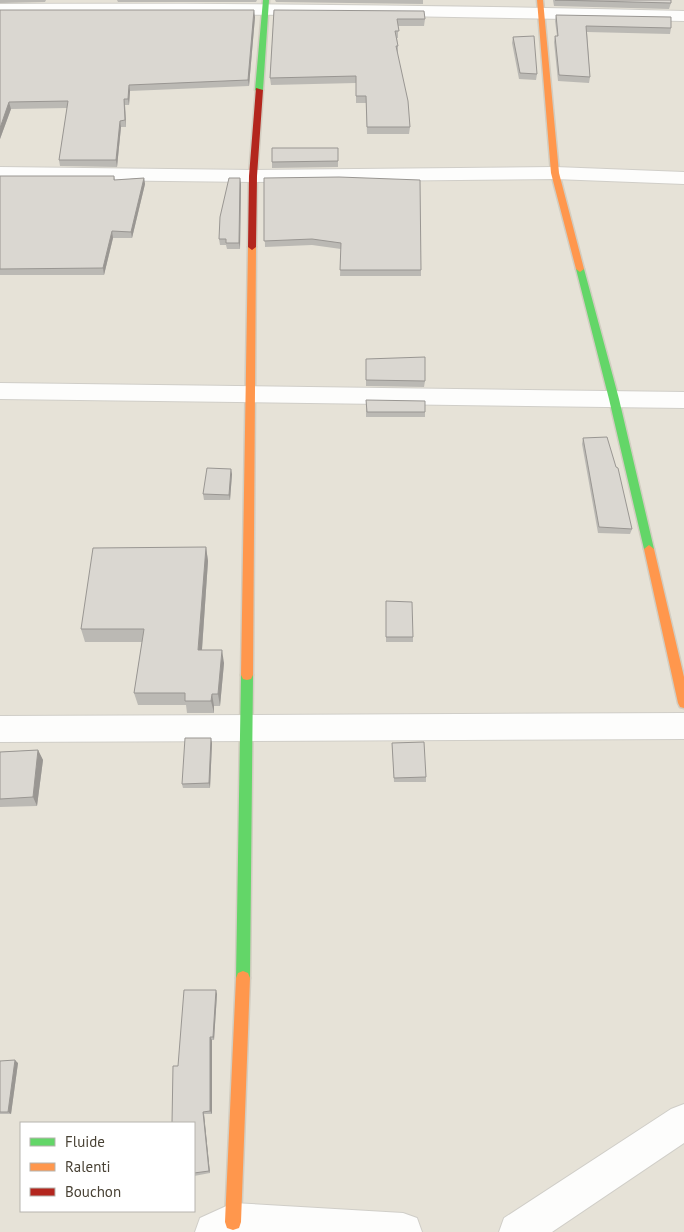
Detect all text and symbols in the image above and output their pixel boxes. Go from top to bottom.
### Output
legend [20,1122,195,1212]
text: Fluide [65,1132,105,1151]
text: Ralenti [65,1157,111,1176]
text: Bouchon [65,1182,121,1201]

